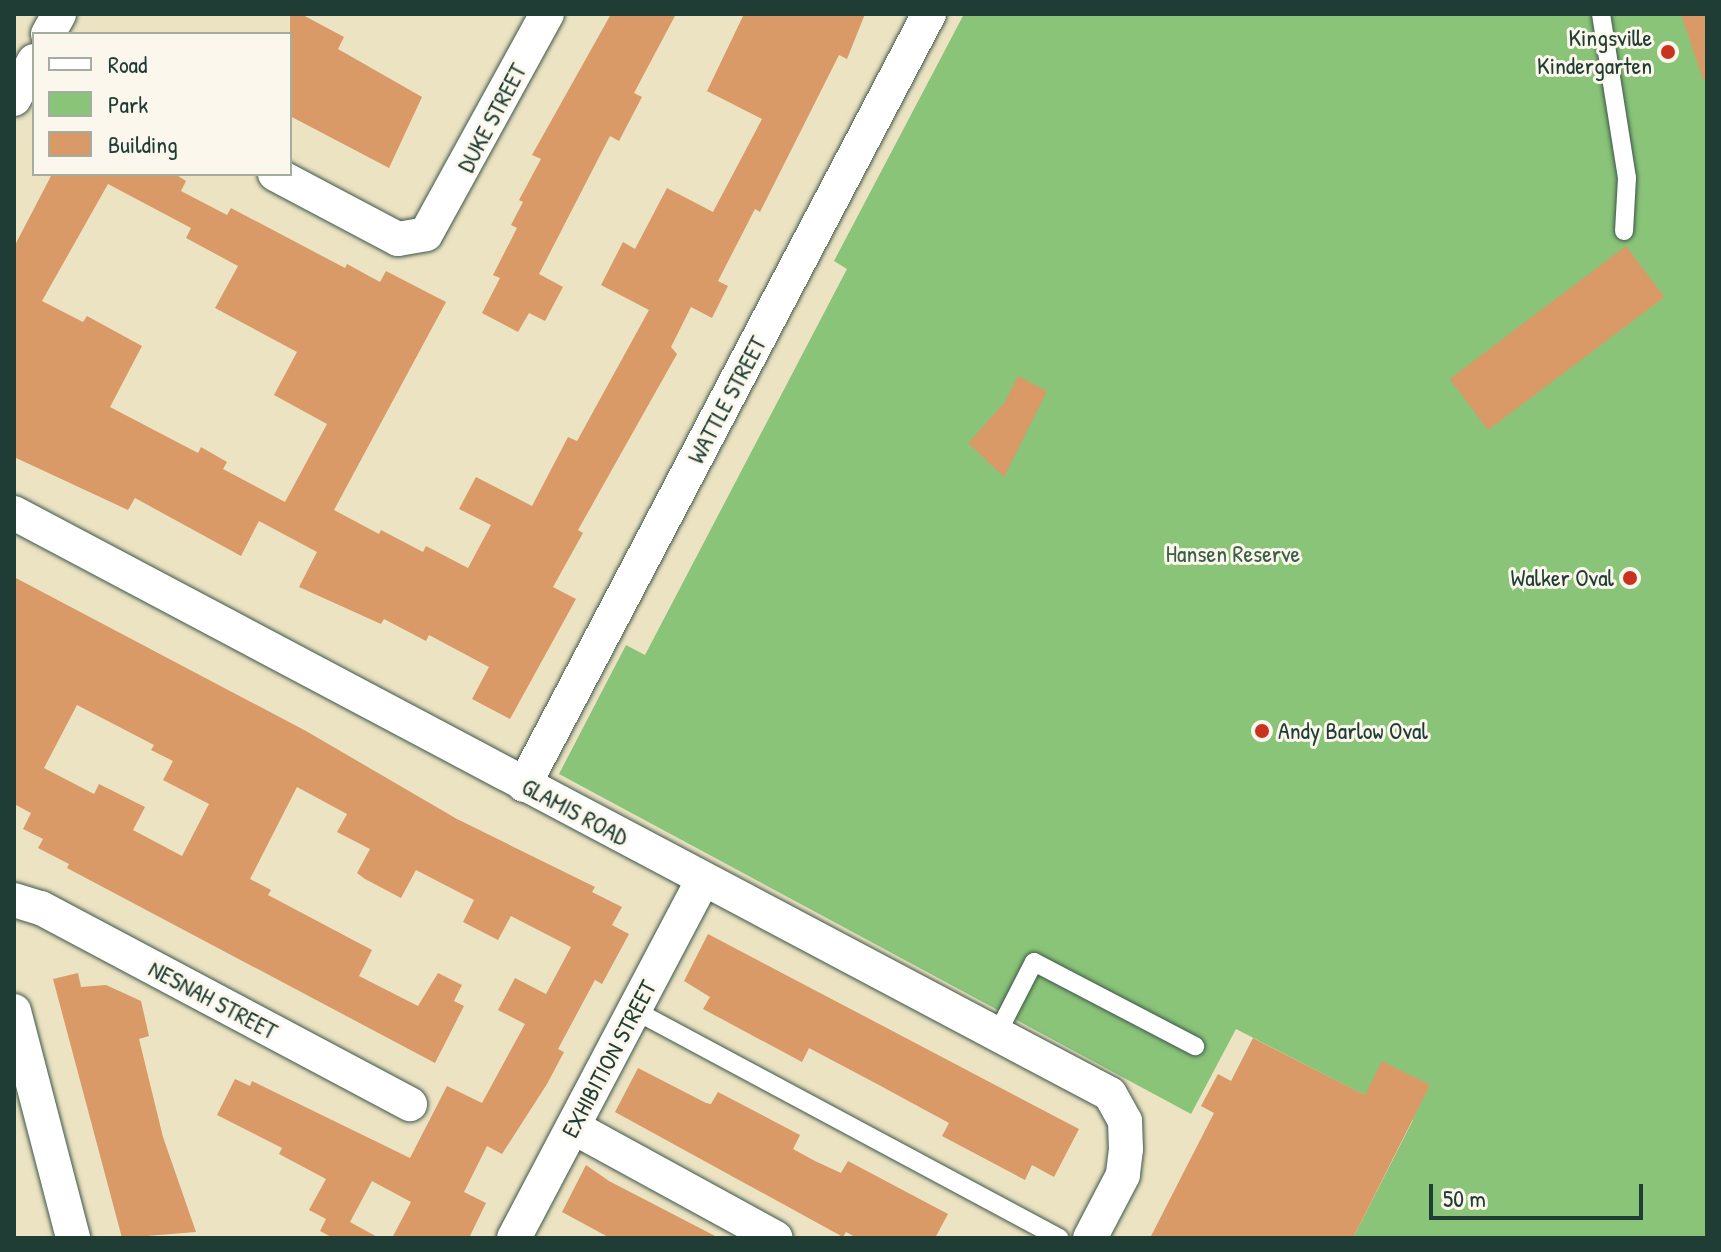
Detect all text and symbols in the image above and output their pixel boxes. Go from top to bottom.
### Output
place label: Kingsville Kindergarten [1537,24,1652,80]
legend [32,32,292,176]
marker: Kingsville Kindergarten [1659,43,1677,61]
text: Road [108,48,147,80]
street label: DUKE STREET [451,59,533,177]
text: Park [108,88,148,120]
text: Building [108,128,178,160]
street label: WATTLE STREET [682,332,772,468]
park label: Hansen Reserve [1166,540,1300,568]
place label: Walker Oval [1510,564,1614,592]
marker: Walker Oval [1621,569,1639,587]
place label: Andy Barlow Oval [1278,717,1428,745]
marker: Andy Barlow Oval [1253,722,1271,740]
street label: GLAMIS ROAD [517,772,633,852]
street label: NESNAH STREET [144,954,282,1046]
street label: EXHIBITION STREET [555,976,663,1142]
scale bar [1433,1168,1647,1218]
text: 50 m [1443,1182,1486,1214]

